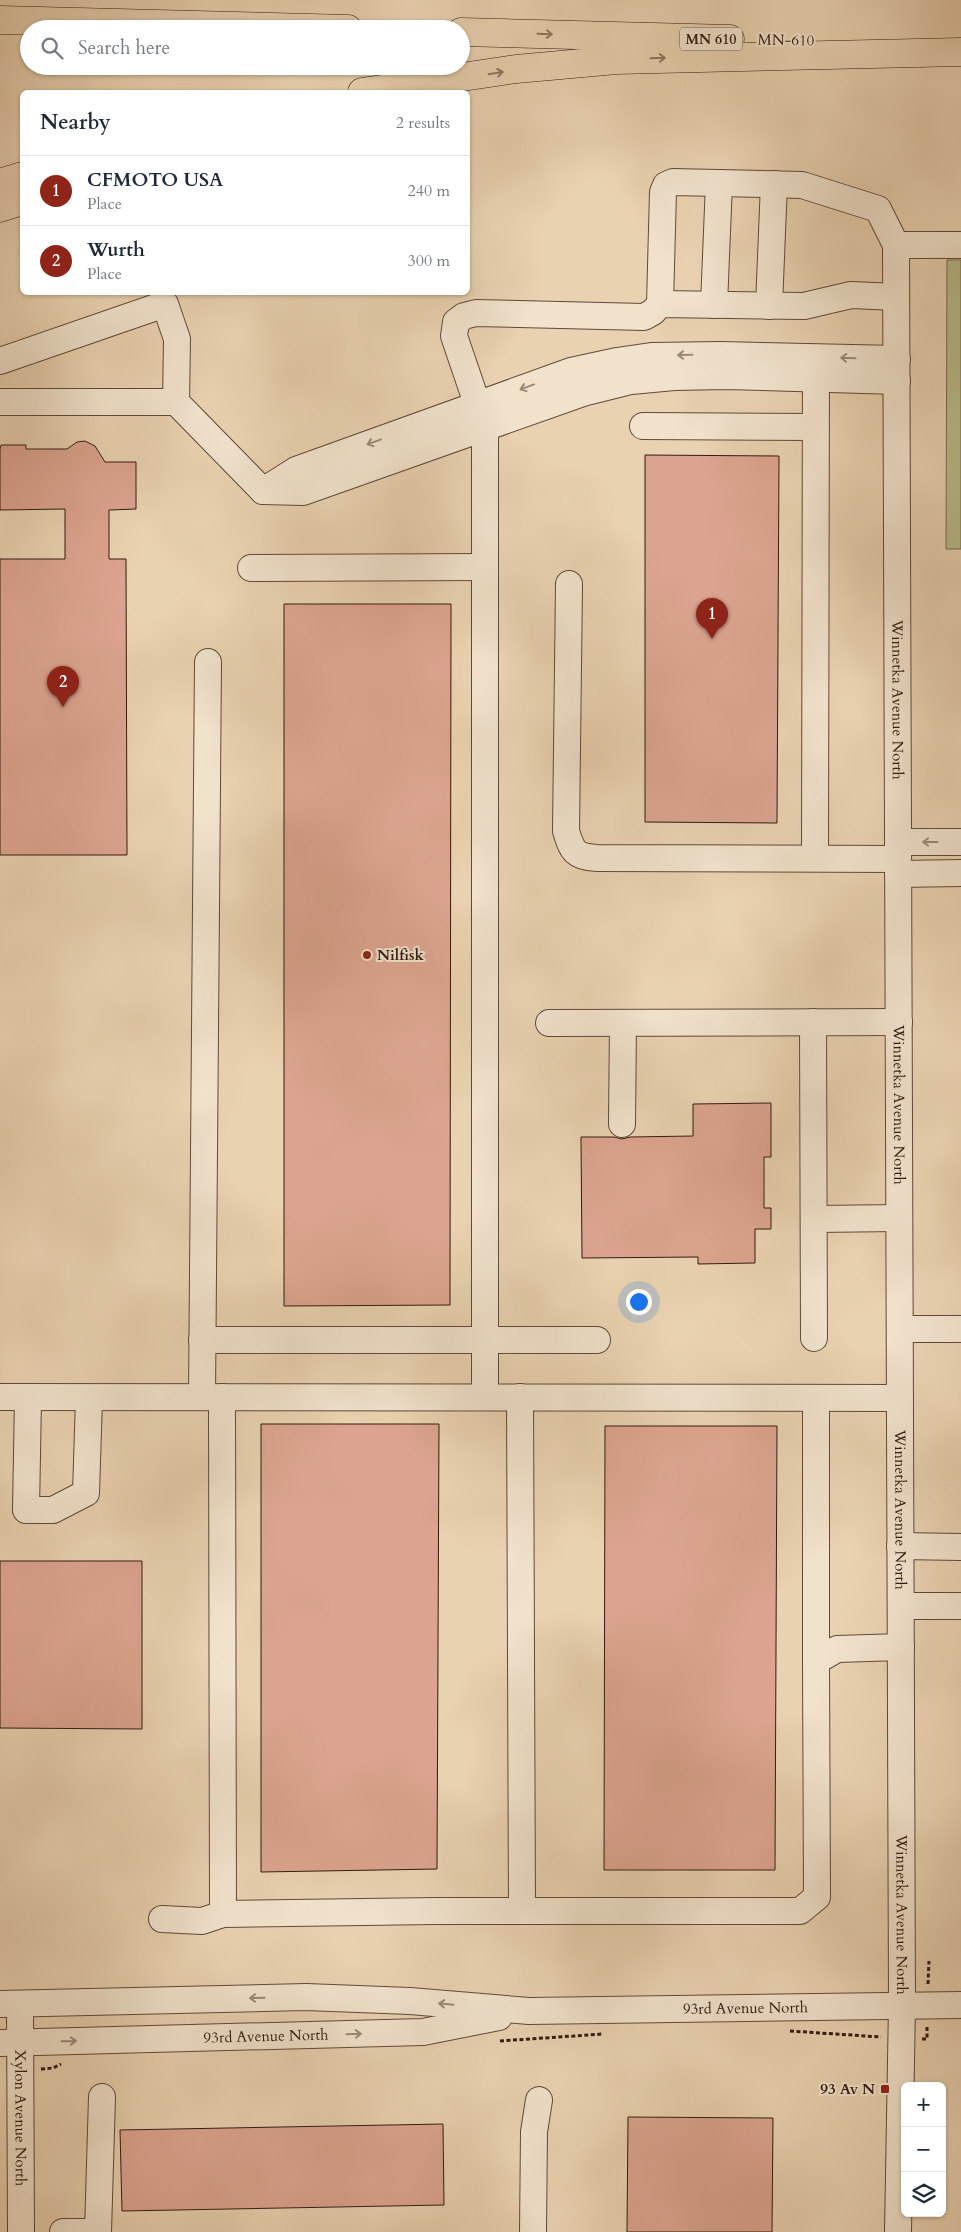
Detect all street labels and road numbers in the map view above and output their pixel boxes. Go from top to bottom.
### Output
road number: MN 610 [680,28,742,50]
street label: MN-610 [757,30,815,50]
street label: Winnetka Avenue North [887,619,908,781]
street label: Winnetka Avenue North [889,1024,909,1186]
street label: Winnetka Avenue North [890,1429,911,1591]
street label: Winnetka Avenue North [891,1834,912,1996]
street label: 93rd Avenue North [683,1997,809,2019]
street label: 93rd Avenue North [203,2024,329,2048]
street label: Xylon Avenue North [10,2050,31,2187]

